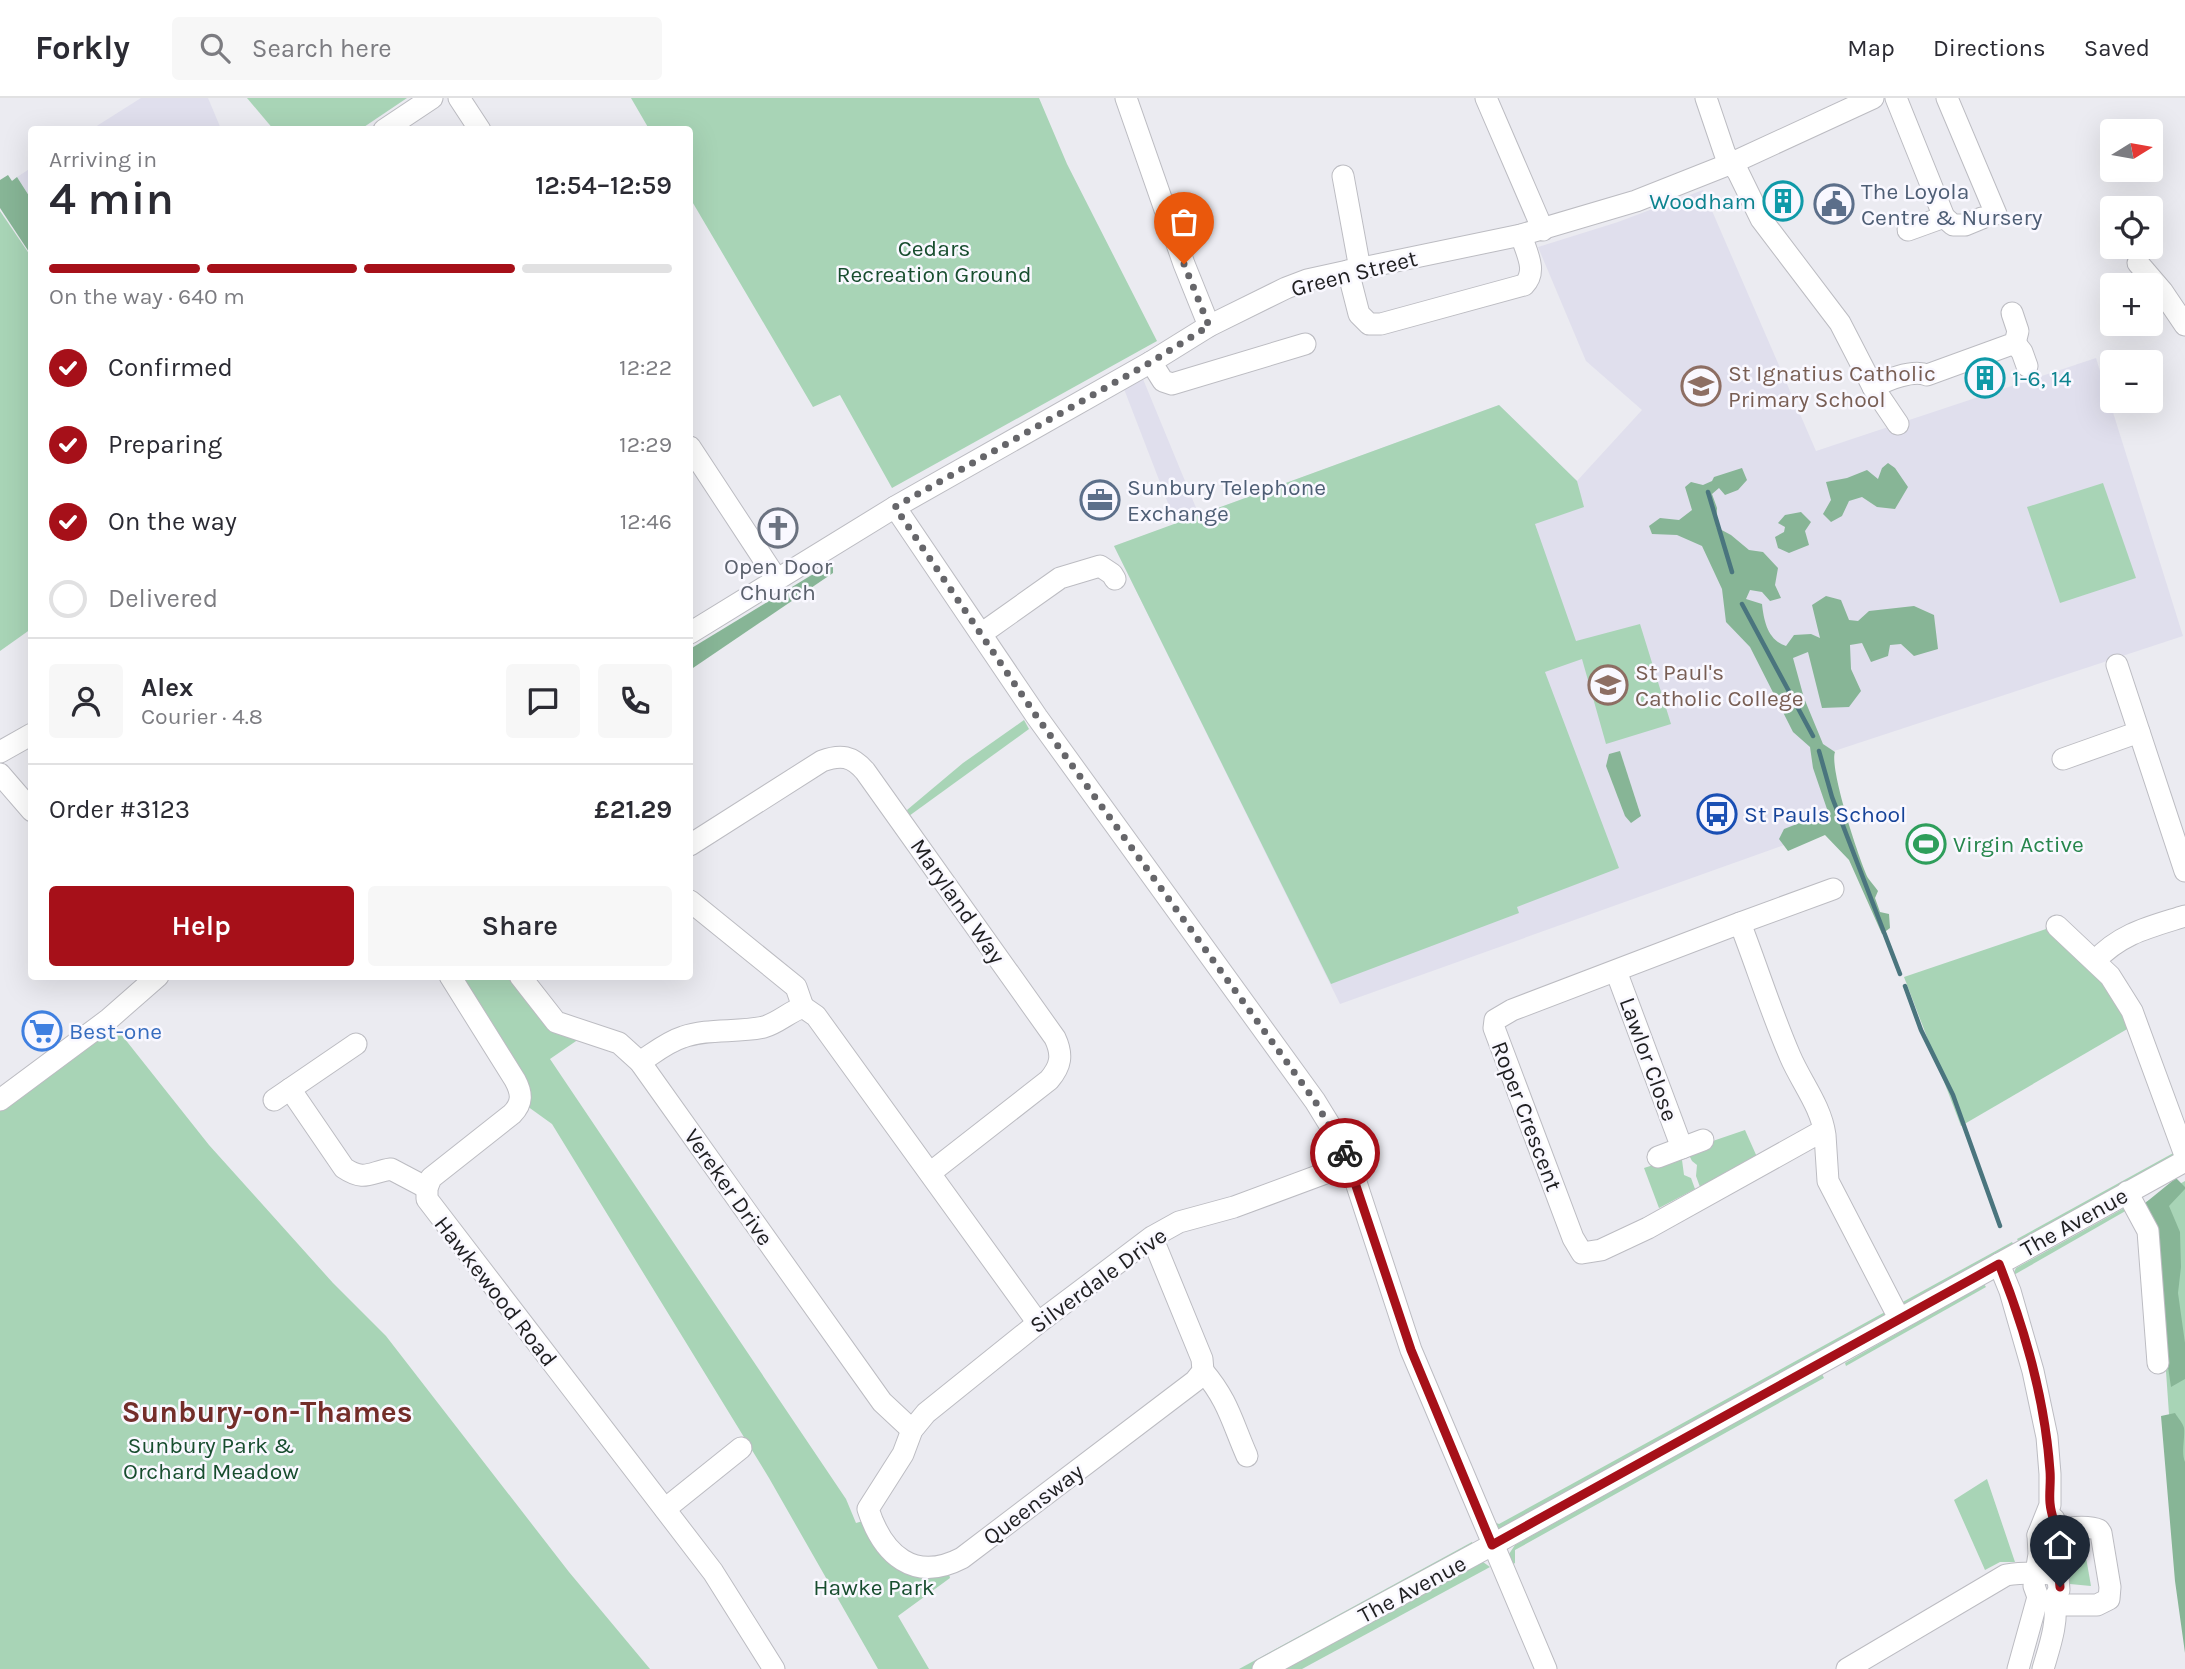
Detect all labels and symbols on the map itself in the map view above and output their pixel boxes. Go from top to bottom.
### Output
north arrow [2100,119,2163,182]
place label: The Loyola Centre & Nursery [1861,178,2043,231]
building icon: Woodham [1762,180,1804,222]
public building icon: The Loyola Centre & Nursery [1813,183,1855,225]
place label: Woodham [1649,188,1756,215]
pin [1154,192,1214,264]
park label: Cedars Recreation Ground [836,235,1032,288]
street label: Green Street [1288,245,1420,302]
building icon: 1-6, 14 [1964,357,2006,399]
place label: St Ignatius Catholic Primary School [1728,360,1936,413]
school or university icon: St Ignatius Catholic Primary School [1680,365,1722,407]
place label: 1-6, 14 [2012,365,2072,392]
place label: Sunbury Telephone Exchange [1127,474,1326,527]
office icon: Sunbury Telephone Exchange [1079,479,1121,521]
church icon: Open Door Church [757,507,799,549]
place label: Open Door Church [724,553,833,606]
place label: St Paul's Catholic College [1635,659,1804,712]
school or university icon: St Paul's Catholic College [1587,664,1629,706]
bus stop icon: St Pauls School [1696,793,1738,835]
place label: St Pauls School [1744,801,1907,828]
sports icon: Virgin Active [1905,823,1947,865]
place label: Virgin Active [1953,831,2084,858]
street label: Maryland Way [905,834,1011,969]
street label: Lawlor Close [1614,994,1683,1125]
supermarket icon: Best-one [21,1010,63,1052]
place label: Best-one [69,1018,162,1045]
street label: Roper Crescent [1486,1037,1568,1195]
courier [1310,1118,1380,1188]
street label: Vereker Drive [678,1124,779,1251]
street label: The Avenue [2016,1182,2133,1263]
street label: Hawkewood Road [429,1211,563,1372]
street label: Silverdale Drive [1025,1222,1172,1339]
district label: Sunbury-on-Thames [121,1394,413,1430]
park label: Sunbury Park & Orchard Meadow [123,1432,299,1485]
street label: Queensway [978,1458,1089,1551]
pin [2030,1515,2090,1587]
street label: The Avenue [1354,1550,1471,1629]
park label: Hawke Park [813,1574,935,1601]

